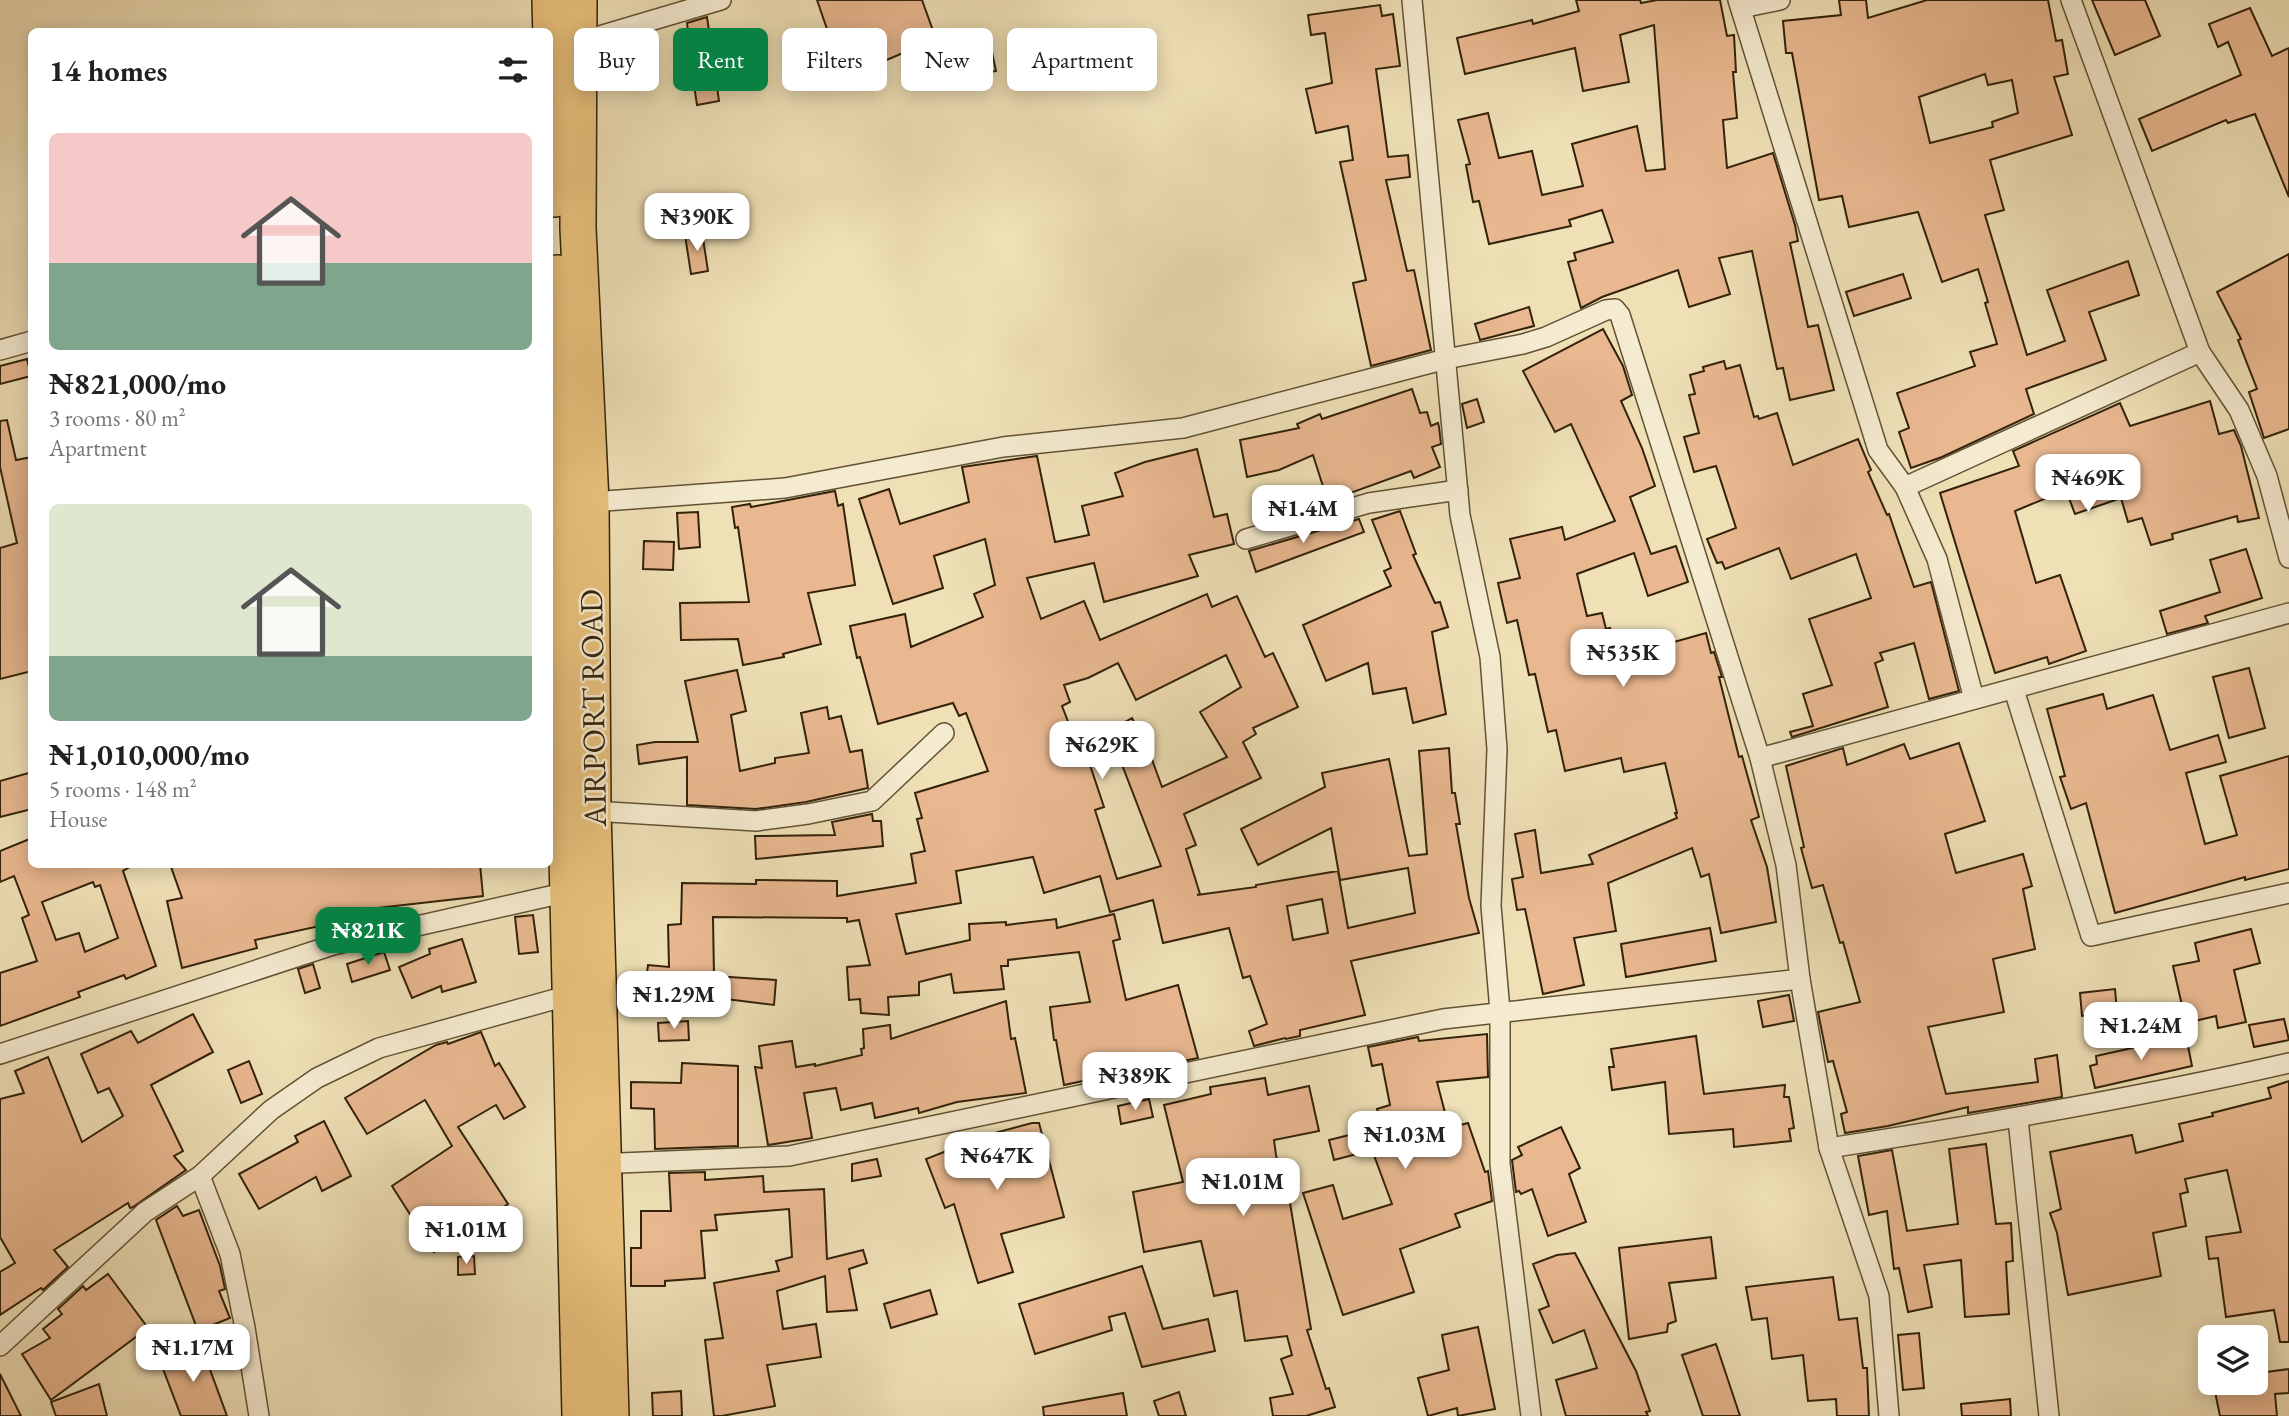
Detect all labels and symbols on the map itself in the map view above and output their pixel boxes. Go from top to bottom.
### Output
pin: ₦390K [648,194,746,253]
pin: ₦469K [2039,454,2137,514]
pin: ₦1.4M [1254,486,1352,545]
street label: AIRPORT ROAD [570,589,616,828]
pin: ₦535K [1574,630,1672,689]
pin: ₦629K [1053,722,1151,781]
pin: ₦821K [319,908,417,967]
pin: ₦1.29M [617,972,731,1031]
pin: ₦1.24M [2084,1002,2198,1062]
pin: ₦389K [1086,1052,1184,1112]
pin: ₦1.03M [1348,1112,1462,1171]
pin: ₦647K [948,1132,1046,1192]
pin: ₦1.01M [1186,1158,1300,1218]
pin: ₦1.01M [409,1206,523,1266]
pin: ₦1.17M [136,1324,250,1384]

